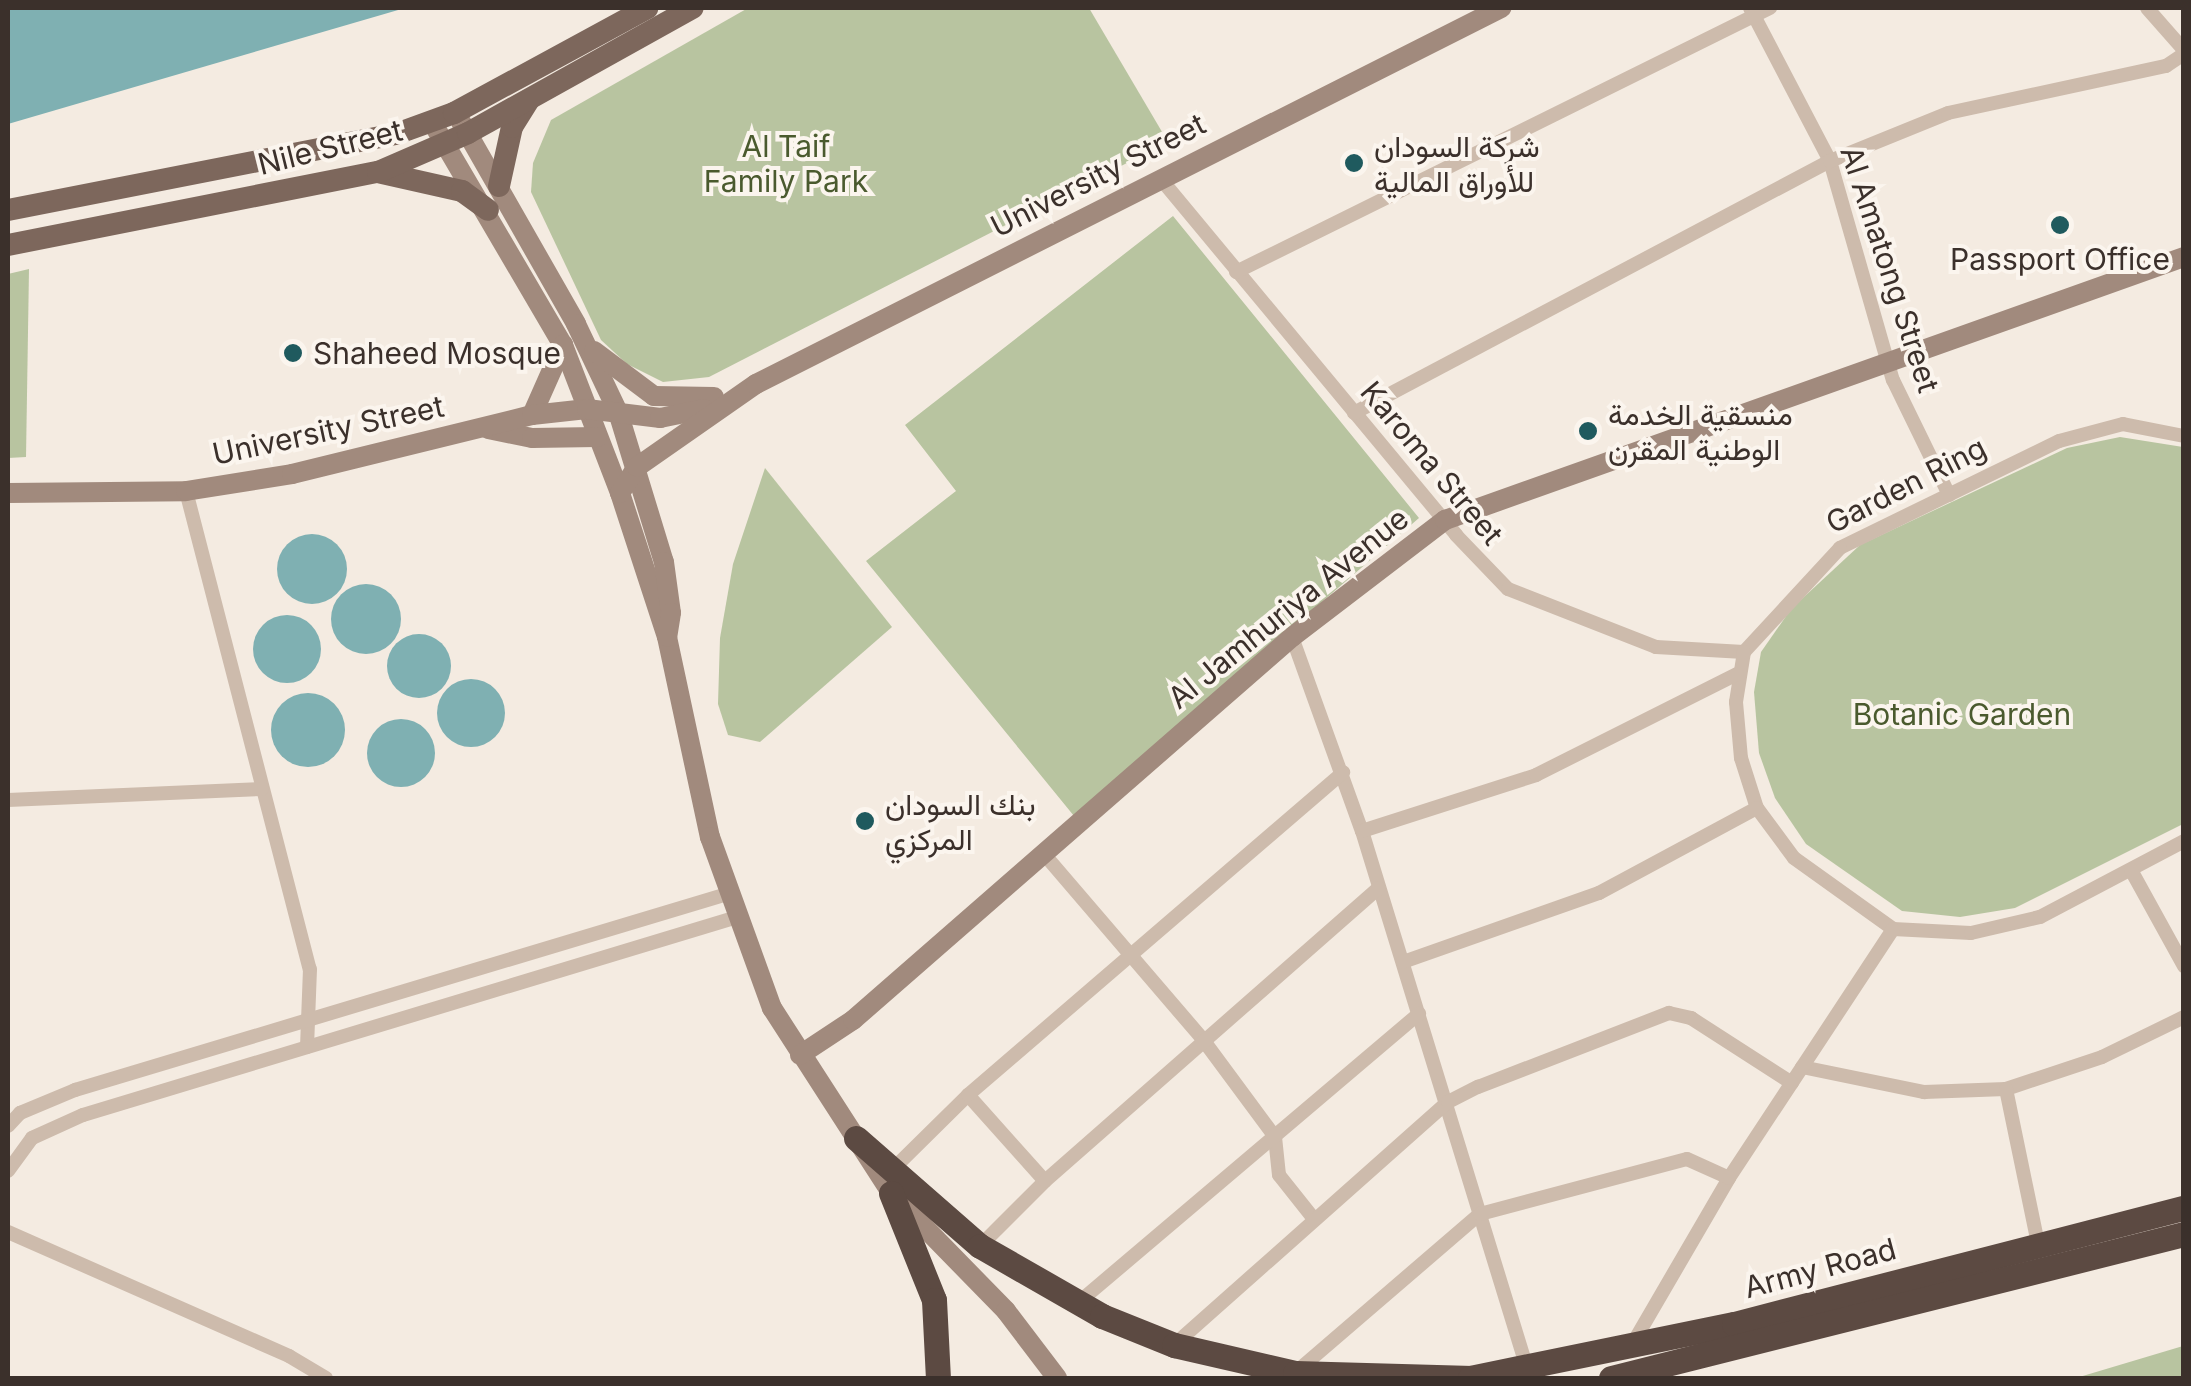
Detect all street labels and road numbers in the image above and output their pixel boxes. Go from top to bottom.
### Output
street label: University Street [985,105,1211,245]
street label: Nile Street [254,112,406,182]
street label: Al Amatong Street [1833,141,1947,397]
street label: Karoma Street [1353,374,1511,552]
street label: University Street [209,388,447,472]
street label: Garden Ring [1820,429,1992,541]
street label: Al Jamhuriya Avenue [1161,500,1415,716]
street label: Army Road [1740,1230,1900,1306]

